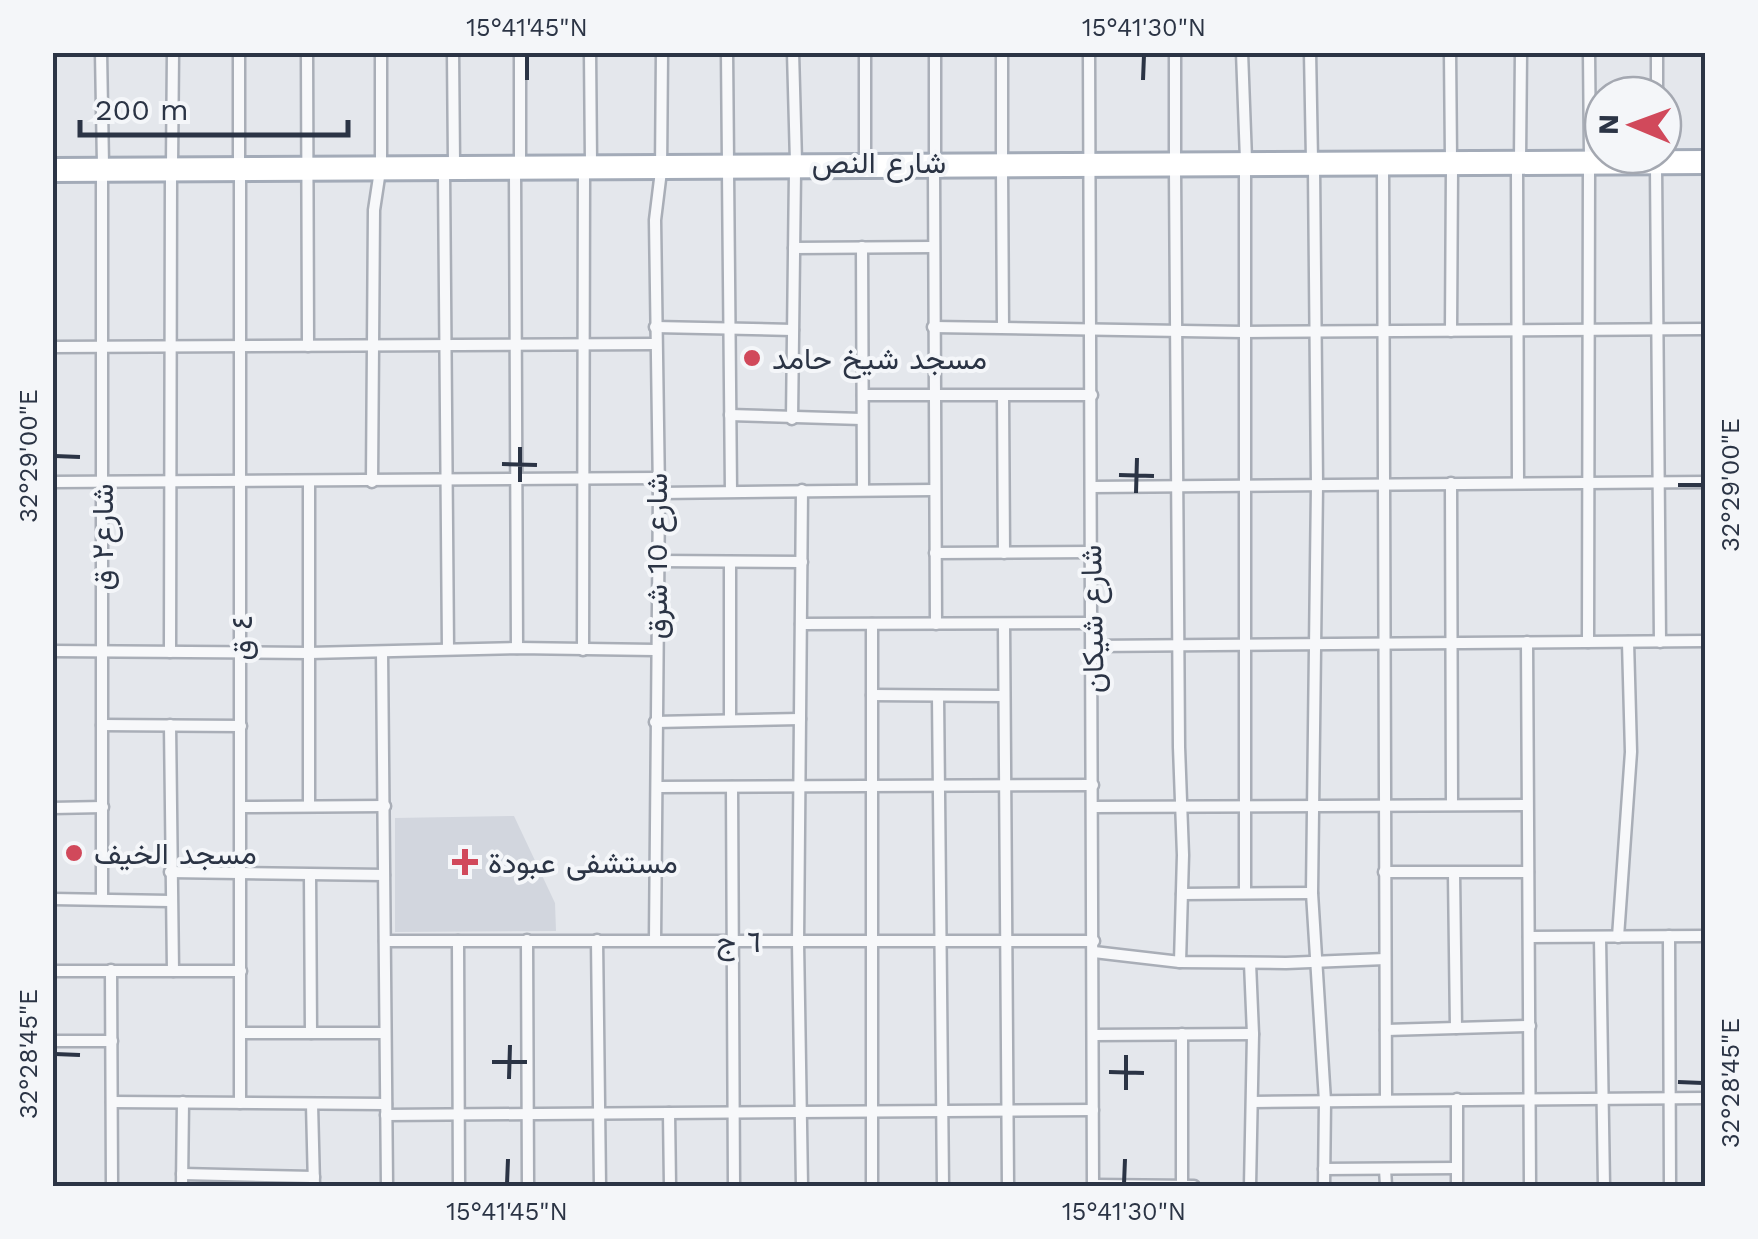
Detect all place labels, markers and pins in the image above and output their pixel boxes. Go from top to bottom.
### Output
place label: مسجد شيخ حامد [772,341,987,379]
marker: مسجد شيخ حامد [741,347,763,369]
place label: مسجد الخيف [94,836,257,871]
marker: مسجد الخيف [63,842,85,864]
place label: مستشفى عبودة [488,845,678,881]
marker: مستشفى عبودة [452,849,478,875]

